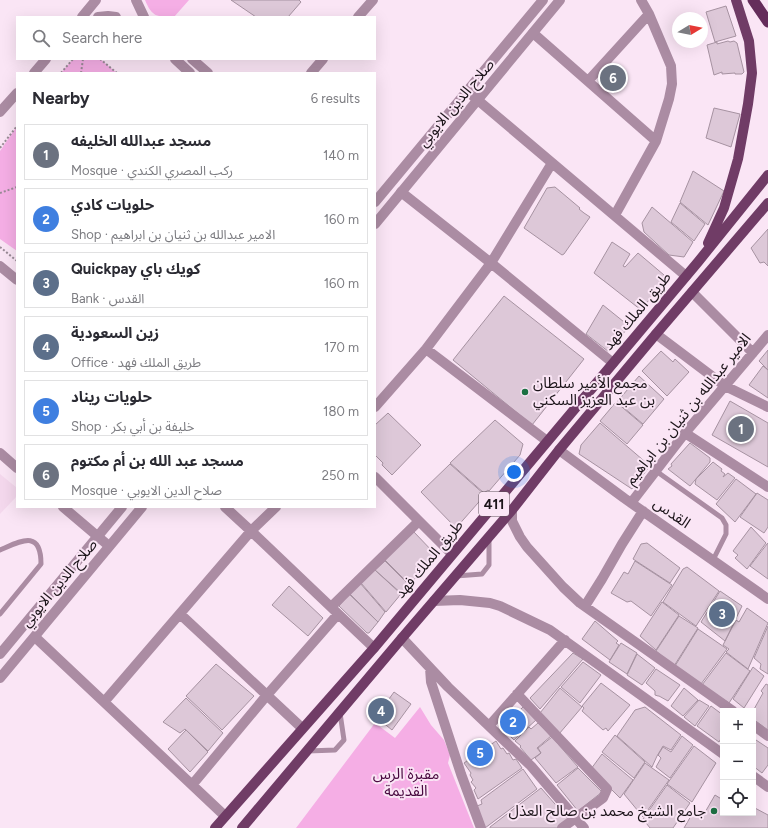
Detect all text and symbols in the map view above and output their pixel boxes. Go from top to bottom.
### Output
north arrow [672,12,708,48]
search box [16,16,376,60]
icon: search [30,27,52,49]
text: Search here [62,29,142,47]
street label: صلاح الدين الايوبي [414,55,500,153]
pin: 6 [600,63,626,93]
text: Nearby [32,88,90,108]
text: 6 results [311,91,360,106]
text: مسجد عبدالله الخليفه [71,132,211,150]
text: 1 [43,148,49,163]
text: 140 m [323,148,359,163]
text: Mosque · ركب المصري الكندي [71,163,233,178]
text: حلويات كادي [71,196,154,214]
text: 2 [42,212,50,227]
text: 160 m [324,212,359,227]
text: Shop · الامير عبدالله بن ثنيان بن ابراهيم [71,227,275,242]
text: Quickpay كويك باي [71,260,201,278]
street label: طريق الملك فهد [599,268,676,354]
text: 3 [42,276,50,291]
text: 160 m [324,276,359,291]
text: Bank · القدس [71,291,144,306]
text: زين السعودية [71,324,159,342]
street label: الامير عبدالله بن ثنيان بن ابراهيم [621,330,756,490]
text: 4 [42,340,50,355]
text: 170 m [324,340,359,355]
text: Office · طريق الملك فهد [71,355,201,370]
place label: مجمع الأمير سلطان بن عبد العزيز السكني [533,374,655,411]
marker: مجمع الأمير سلطان بن عبد العزيز السكني [520,387,530,397]
text: حلويات ريناد [71,388,152,406]
text: 5 [42,404,50,419]
text: 180 m [323,404,359,419]
pin: 1 [728,414,754,444]
text: Shop · خليفة بن أبي بكر [71,419,194,434]
text: مسجد عبد الله بن أم مكتوم [71,452,244,470]
your location [504,462,524,482]
text: 6 [42,468,50,483]
text: 250 m [322,468,359,483]
text: Mosque · صلاح الدين الايوبي [71,483,222,498]
road number: 411 [479,492,509,516]
street label: القدس [650,494,694,532]
street label: طريق الملك فهد [391,516,468,602]
street label: صلاح الدين الايوبي [17,535,103,633]
pin: 3 [709,599,735,629]
pin: 4 [368,696,394,726]
pin: 2 [500,707,526,737]
map controls [720,708,756,816]
button: + [720,708,756,744]
pin: 5 [467,738,493,768]
button: − [720,744,756,780]
park label: مقبرة الرس القديمة [373,765,439,800]
button: locate [720,780,756,816]
place label: جامع الشيخ محمد بن صالح العذل [509,802,706,823]
marker: جامع الشيخ محمد بن صالح العذل [709,806,719,816]

